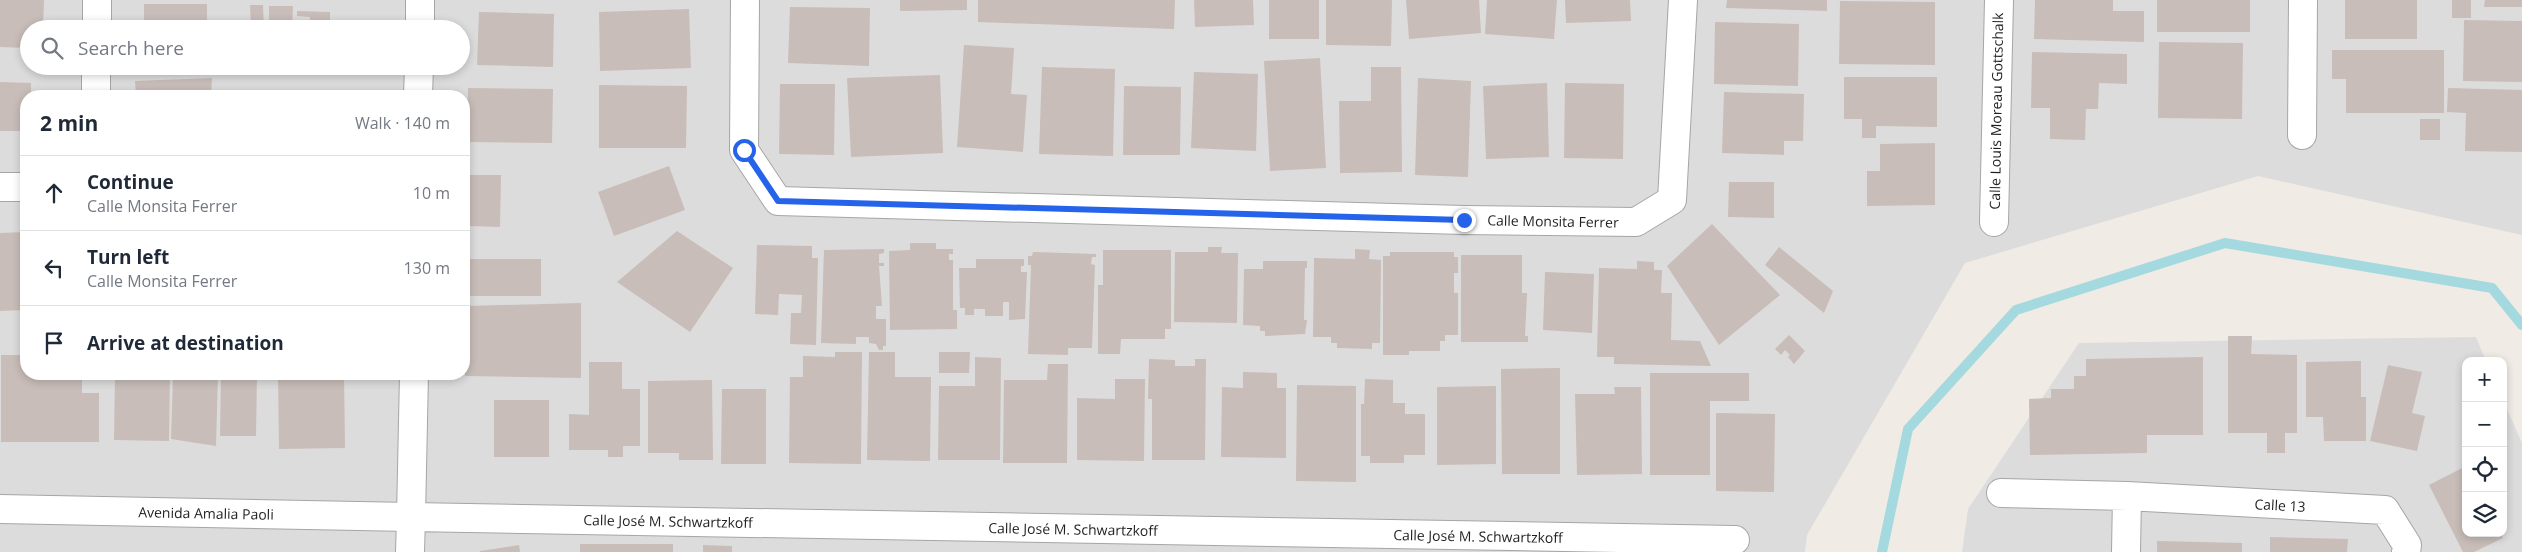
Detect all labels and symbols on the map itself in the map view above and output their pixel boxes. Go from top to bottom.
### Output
street label: Calle Louis Moreau Gottschalk [1985,12,2007,210]
route start [733,139,756,162]
route end [1453,209,1476,232]
street label: Calle Monsita Ferrer [1487,210,1619,232]
street label: Calle 13 [2254,494,2306,516]
street label: Avenida Amalia Paoli [138,502,274,524]
street label: Calle José M. Schwartzkoff [583,510,754,532]
street label: Calle José M. Schwartzkoff [988,518,1159,540]
street label: Calle José M. Schwartzkoff [1393,525,1564,547]

